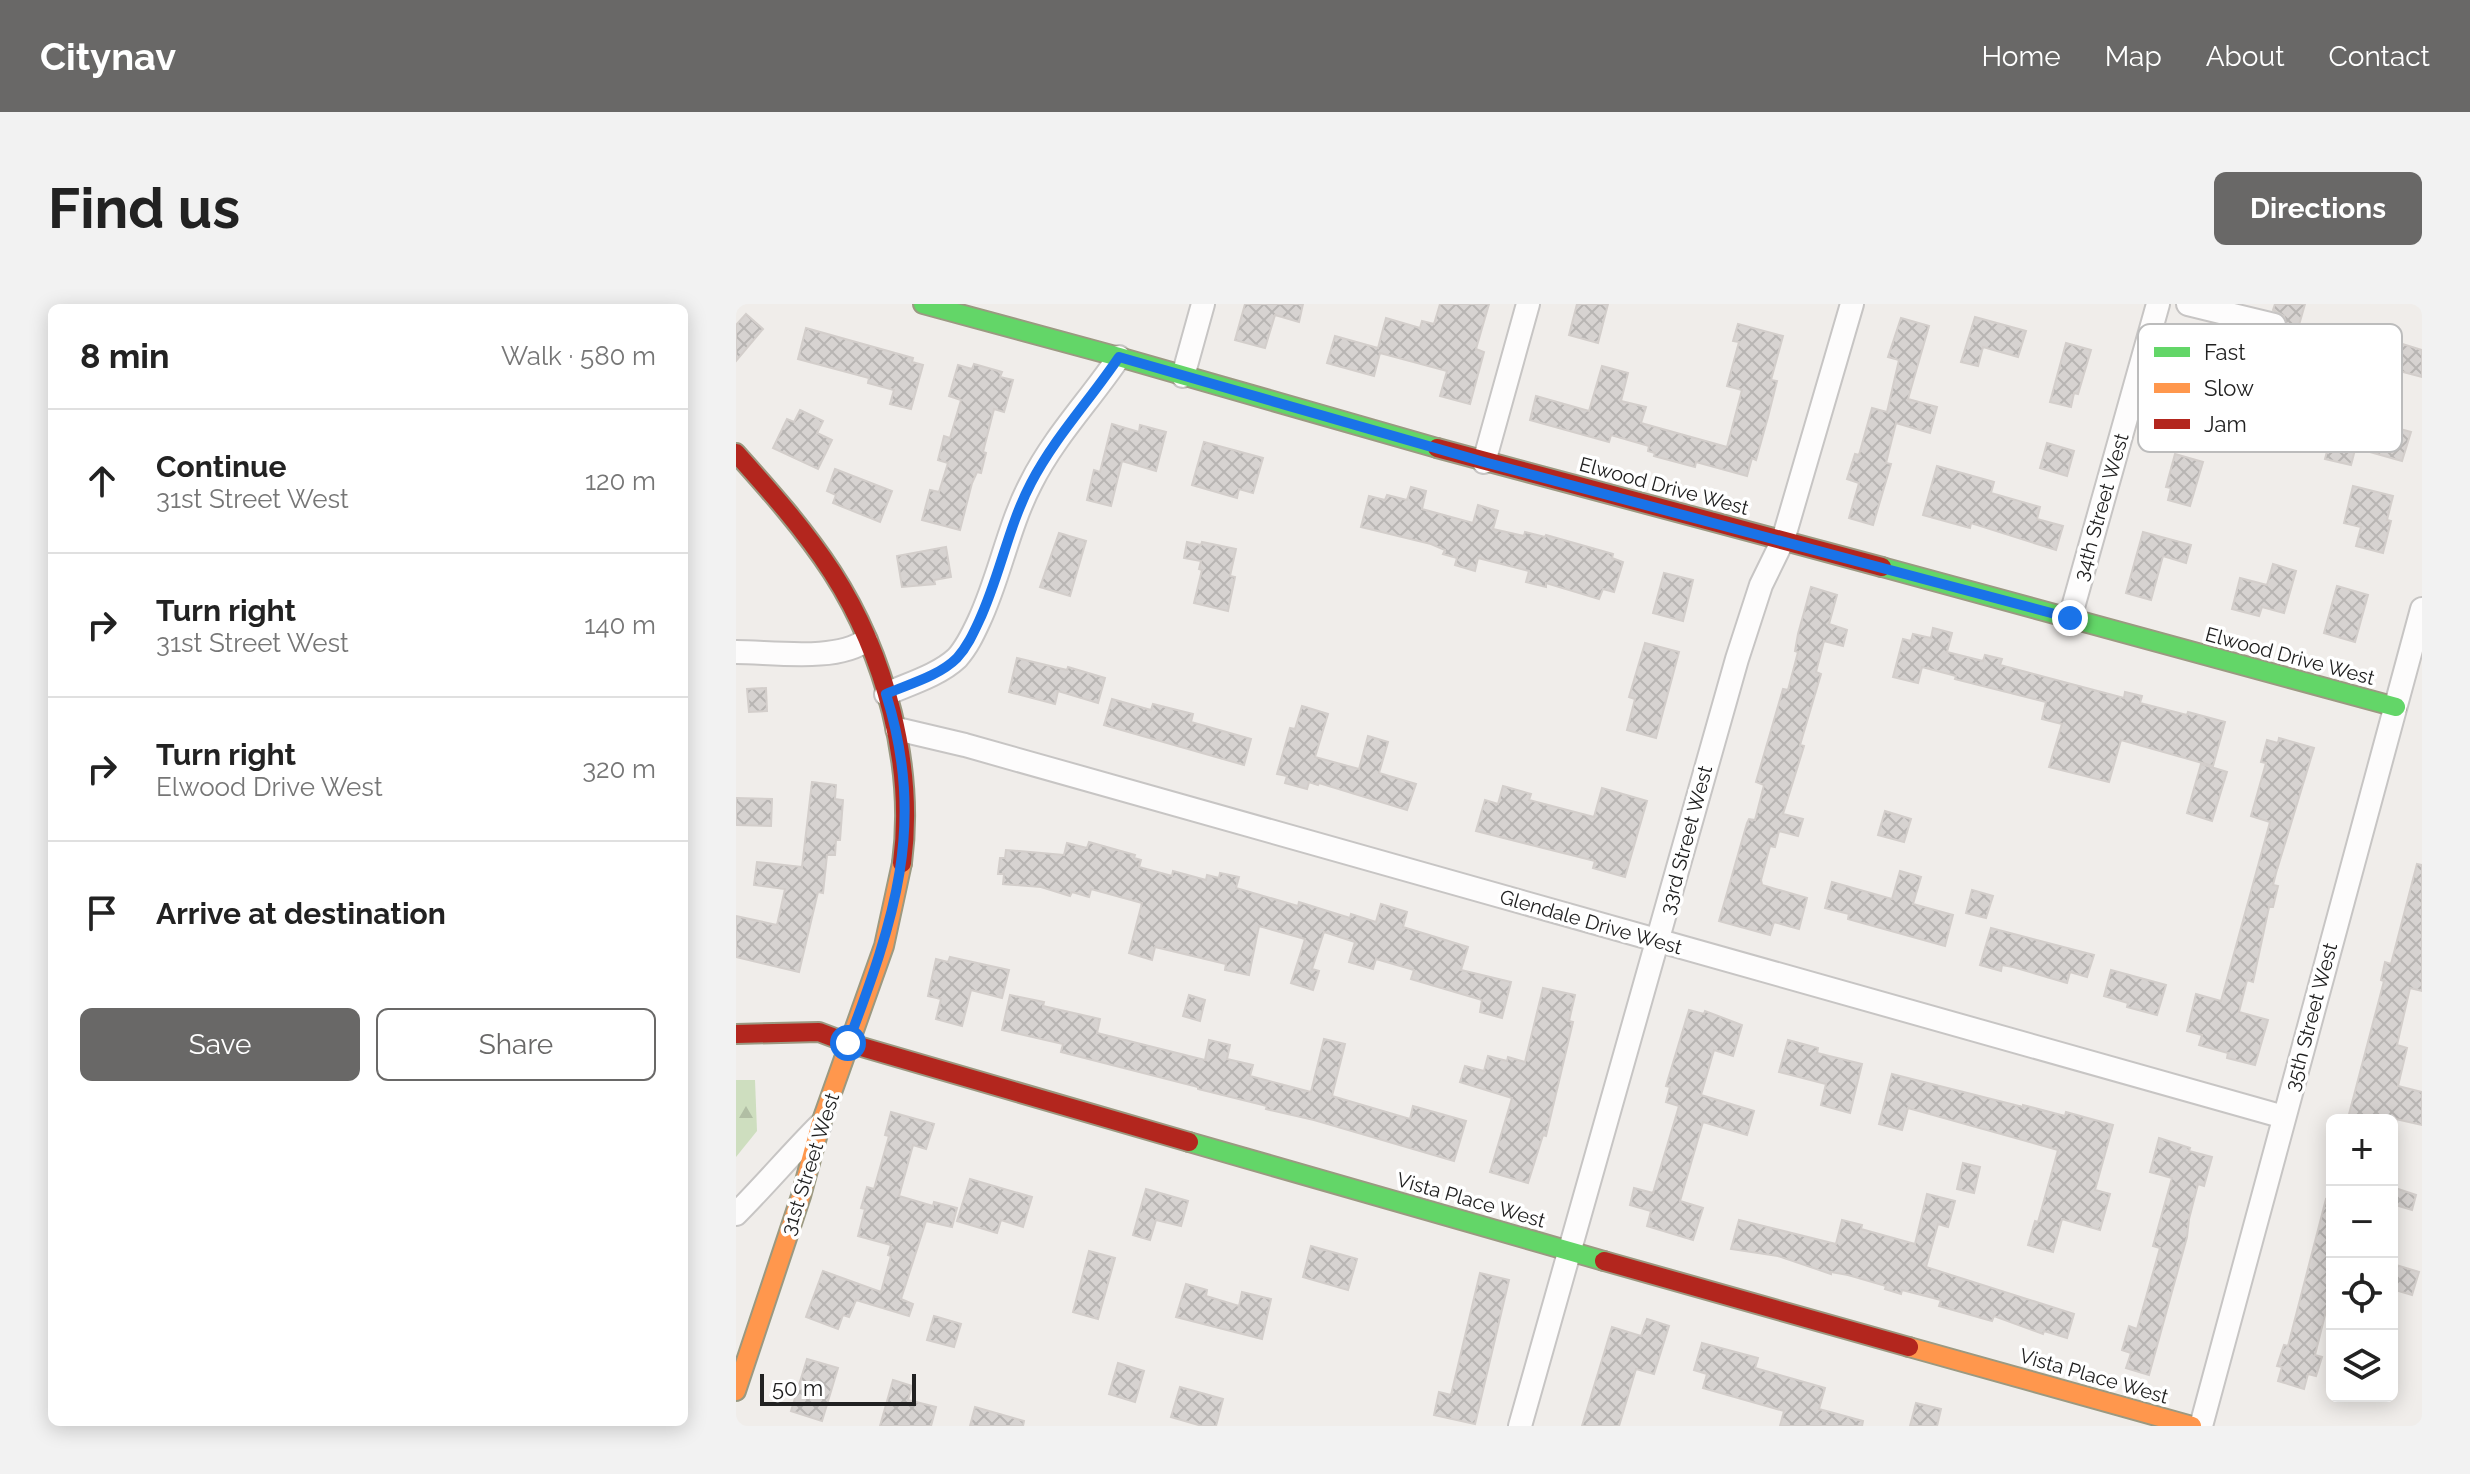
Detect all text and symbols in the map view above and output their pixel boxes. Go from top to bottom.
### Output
text: Citynav [40,34,176,79]
text: Home [1981,40,2061,73]
text: Map [2105,40,2162,73]
text: About [2206,40,2285,73]
text: Contact [2329,40,2430,73]
button: Directions [2214,172,2422,245]
text: Find us [48,175,240,241]
legend [2138,324,2402,452]
text: 8 min [80,336,170,376]
text: Fast [2204,339,2246,365]
text: Walk · 580 m [501,341,656,371]
text: Slow [2204,375,2254,401]
text: Jam [2204,411,2247,437]
street label: 34th Street West [2068,430,2134,584]
text: Continue [156,449,287,484]
street label: Elwood Drive West [1577,452,1752,520]
icon: ahead [80,459,124,503]
text: 120 m [585,466,656,496]
text: 31st Street West [156,484,349,514]
text: Turn right [156,593,296,628]
route end [2052,600,2088,636]
icon: right [80,603,124,647]
text: 140 m [584,610,656,640]
street label: Elwood Drive West [2203,622,2378,690]
text: 31st Street West [156,628,349,658]
text: Turn right [156,737,296,772]
icon: right [80,747,124,791]
text: 320 m [582,754,656,784]
street label: 33rd Street West [1655,763,1717,917]
text: Elwood Drive West [156,772,383,802]
street label: Glendale Drive West [1497,884,1685,960]
icon: arrive [80,891,124,935]
text: Arrive at destination [156,896,446,931]
street label: 35th Street West [2280,940,2342,1094]
button: Save [80,1008,360,1081]
button: Share [376,1008,656,1081]
route start [830,1025,866,1061]
street label: 31st Street West [776,1090,844,1238]
map controls [2326,1114,2398,1402]
button: + [2326,1114,2398,1186]
street label: Vista Place West [1394,1167,1549,1233]
button: − [2326,1186,2398,1258]
button: locate [2326,1258,2398,1330]
button: layers [2326,1330,2398,1402]
street label: Vista Place West [2017,1343,2172,1409]
scale bar [760,1370,916,1406]
text: 50 m [772,1375,823,1401]

